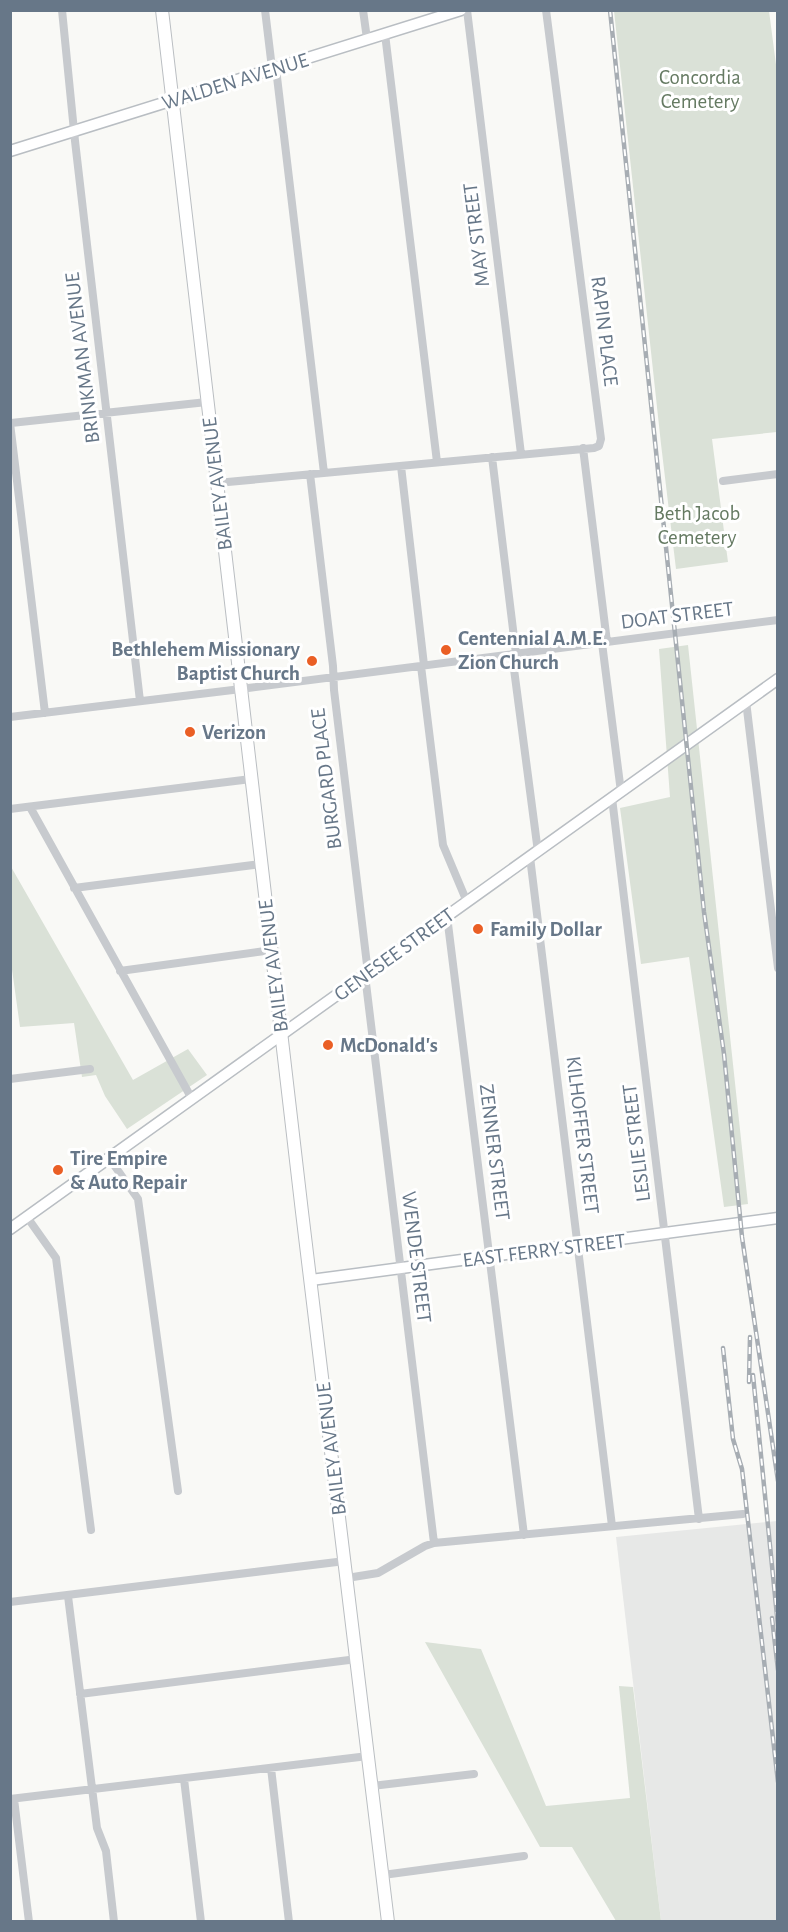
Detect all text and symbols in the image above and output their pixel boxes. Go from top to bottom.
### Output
street label: WALDEN AVENUE [159,49,311,114]
park label: Concordia Cemetery [659,67,741,112]
street label: MAY STREET [460,182,493,288]
street label: BRINKMAN AVENUE [62,271,103,445]
street label: RAPIN PLACE [587,275,622,387]
street label: BAILEY AVENUE [199,416,236,552]
park label: Beth Jacob Cemetery [654,503,740,548]
street label: DOAT STREET [620,598,735,633]
place label: Centennial A.M.E. Zion Church [458,628,607,673]
place label: Bethlehem Missionary Baptist Church [111,639,301,684]
marker: Centennial A.M.E. Zion Church [439,643,453,657]
marker: Bethlehem Missionary Baptist Church [305,654,319,668]
street label: BURGARD PLACE [307,707,346,851]
place label: Verizon [202,722,266,743]
marker: Verizon [183,725,197,739]
street label: BAILEY AVENUE [255,898,292,1034]
street label: GENESEE STREET [330,904,458,1005]
place label: Family Dollar [490,919,603,940]
marker: Family Dollar [471,922,485,936]
place label: McDonald's [340,1035,438,1056]
marker: McDonald's [321,1038,335,1052]
street label: KILHOFFER STREET [562,1055,603,1215]
street label: ZENNER STREET [476,1083,513,1221]
street label: LESLIE STREET [619,1083,654,1203]
place label: Tire Empire & Auto Repair [70,1148,188,1193]
marker: Tire Empire & Auto Repair [51,1163,65,1177]
street label: WENDE STREET [398,1190,435,1324]
street label: EAST FERRY STREET [461,1230,627,1271]
street label: BAILEY AVENUE [313,1381,350,1517]

